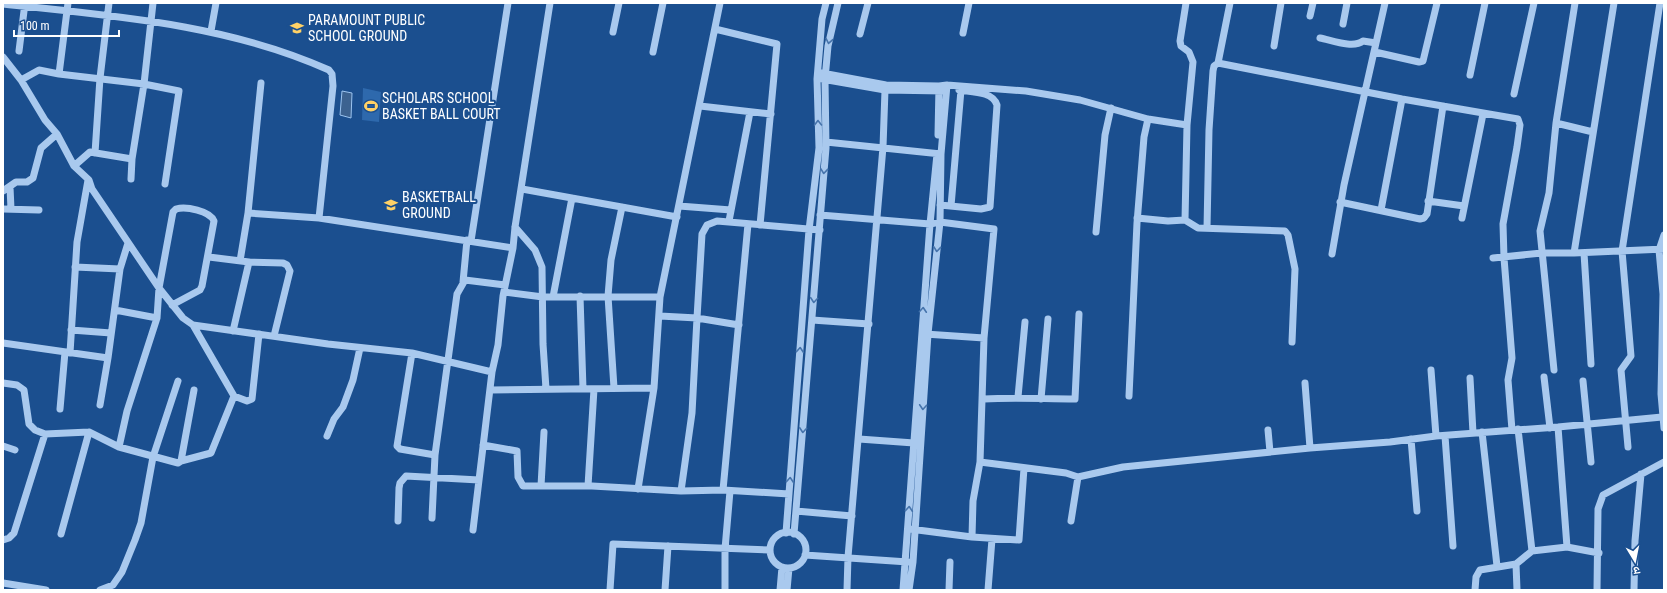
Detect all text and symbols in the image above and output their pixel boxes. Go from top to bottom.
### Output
scale bar [14,12,119,38]
place label: PARAMOUNT PUBLIC SCHOOL GROUND [308,12,425,44]
text: 100 m [20,19,50,33]
school or university icon: PARAMOUNT PUBLIC SCHOOL GROUND [289,20,305,36]
one-way arrow [826,38,834,44]
place label: SCHOLARS SCHOOL BASKET BALL COURT [382,90,501,122]
sports icon: SCHOLARS SCHOOL BASKET BALL COURT [363,98,379,114]
one-way arrow [814,120,822,126]
one-way arrow [820,168,829,174]
place label: BASKETBALL GROUND [402,189,476,221]
school or university icon: BASKETBALL GROUND [383,197,399,213]
one-way arrow [933,246,942,252]
one-way arrow [809,297,818,303]
one-way arrow [919,307,928,313]
one-way arrow [795,347,804,353]
one-way arrow [918,404,927,410]
one-way arrow [798,427,807,433]
one-way arrow [786,477,795,483]
one-way arrow [904,506,913,512]
north arrow [1615,541,1655,581]
text: उ [1632,563,1641,577]

